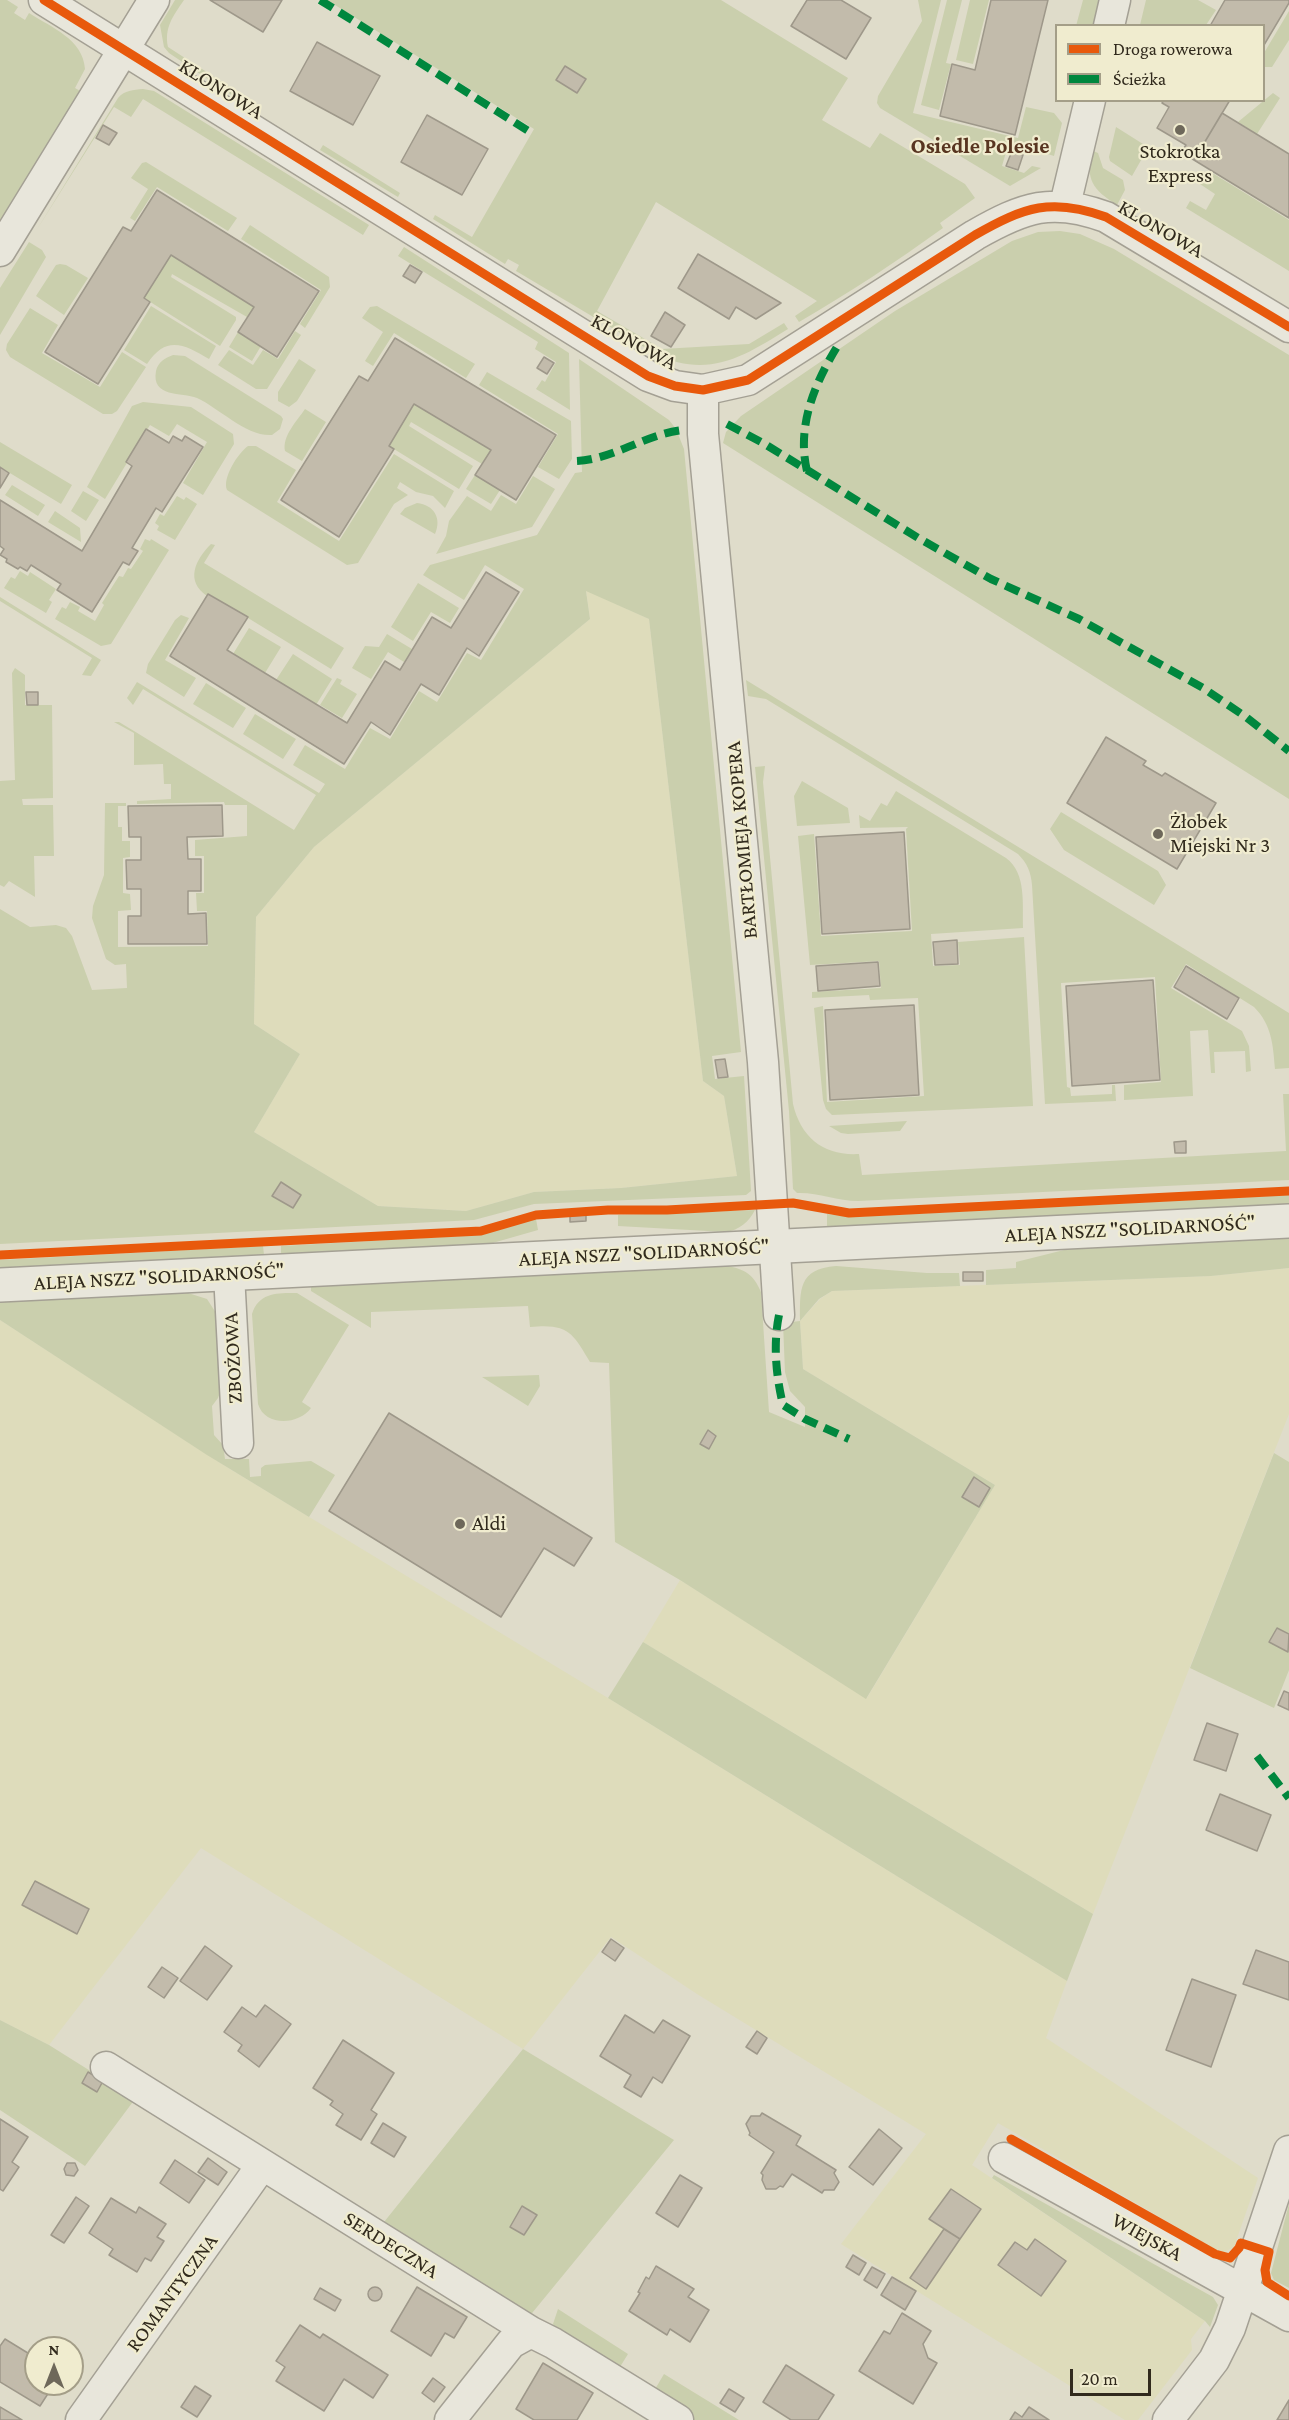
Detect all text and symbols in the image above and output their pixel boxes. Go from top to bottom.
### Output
legend [1055,24,1265,102]
text: Droga rowerowa [1113,39,1233,59]
street label: KLONOWA [174,53,268,125]
text: Ścieżka [1113,69,1166,89]
marker: Stokrotka Express [1173,123,1187,137]
district label: Osiedle Polesie [910,133,1050,159]
place label: Stokrotka Express [1139,139,1221,189]
street label: KLONOWA [1114,194,1208,264]
street label: KLONOWA [587,308,681,376]
street label: BARTŁOMIEJA KOPERA [721,740,763,940]
place label: Żłobek Miejski Nr 3 [1170,809,1270,859]
marker: Żłobek Miejski Nr 3 [1151,827,1165,841]
street label: ALEJA NSZZ "SOLIDARNOŚĆ" [1004,1210,1256,1248]
street label: ALEJA NSZZ "SOLIDARNOŚĆ" [518,1234,770,1272]
street label: ALEJA NSZZ "SOLIDARNOŚĆ" [33,1258,285,1296]
street label: ZBOŻOWA [218,1312,248,1404]
place label: Aldi [472,1511,506,1537]
marker: Aldi [453,1517,467,1531]
street label: SERDECZNA [339,2206,443,2284]
street label: WIEJSKA [1107,2207,1187,2267]
street label: ROMANTYCZNA [121,2229,223,2357]
north arrow [24,2336,84,2396]
text: N [49,2341,59,2358]
scale bar [1073,2357,1154,2395]
text: 20 m [1081,2369,1118,2389]

